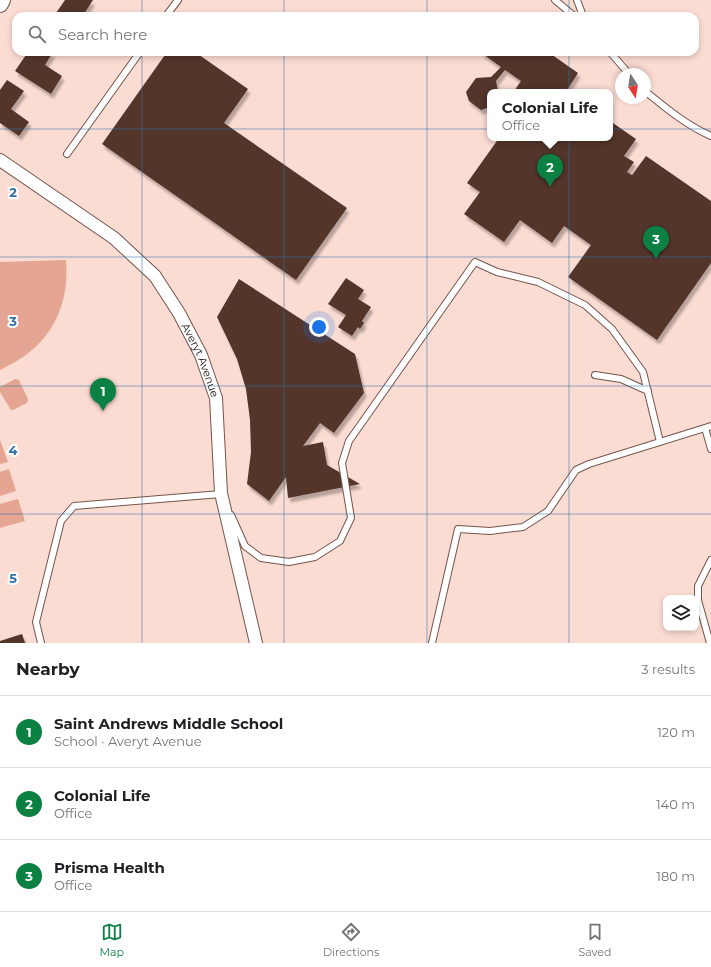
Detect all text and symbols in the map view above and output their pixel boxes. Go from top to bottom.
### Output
search box [12,12,699,56]
icon: search [26,23,48,45]
text: Search here [58,25,147,44]
north arrow [615,68,651,104]
popup [487,89,613,141]
text: Colonial Life [502,98,598,117]
text: Office [502,117,540,133]
pin: 2 [537,154,563,187]
text: 2 [9,184,17,200]
pin: 3 [643,226,669,259]
text: 3 [8,313,17,329]
your location [309,317,329,337]
street label: Averyt Avenue [178,321,222,399]
pin: 1 [90,378,116,411]
text: 4 [9,442,18,458]
text: 5 [9,570,17,586]
map controls [663,595,699,631]
button: layers [663,595,699,631]
text: Nearby [16,659,80,679]
text: 3 results [641,661,695,677]
text: Saint Andrews Middle School [54,714,283,733]
text: 1 [26,724,32,740]
text: 120 m [657,724,695,740]
text: School · Averyt Avenue [54,733,202,749]
text: Colonial Life [54,786,150,805]
text: 2 [25,796,33,812]
text: 140 m [656,796,695,812]
text: Office [54,805,92,821]
text: Prisma Health [54,858,165,877]
text: 3 [25,868,33,884]
text: 180 m [656,868,695,884]
text: Office [54,877,92,893]
tab: Map [100,921,124,959]
tab: Directions [323,921,379,959]
tab: Saved [578,921,611,959]

